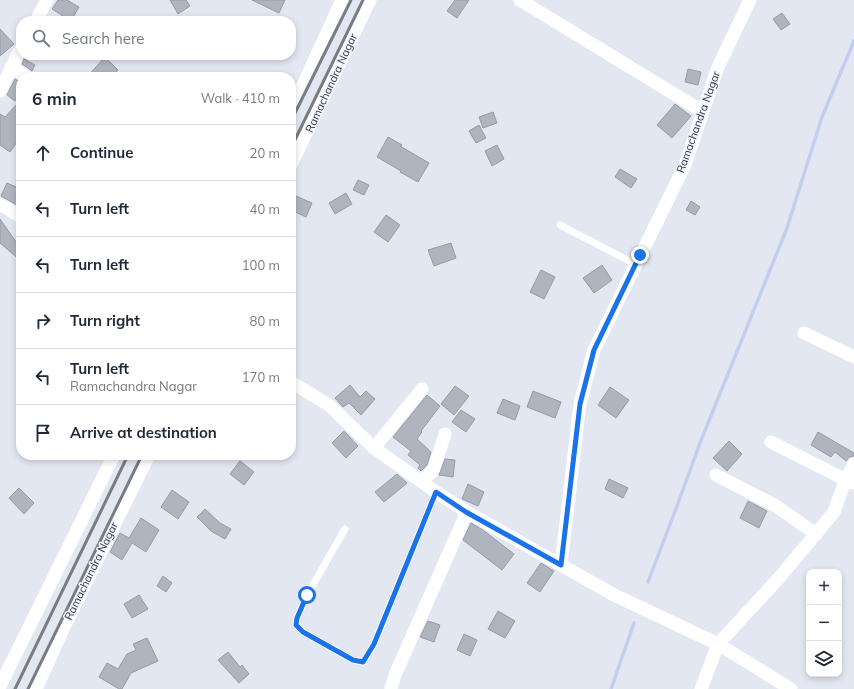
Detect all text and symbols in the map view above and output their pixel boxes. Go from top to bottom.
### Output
search box [16,16,296,60]
icon: search [30,27,52,49]
text: Search here [62,29,144,48]
street label: Ramachandra Nagar [302,31,360,135]
street label: Ramachandra Nagar [673,69,723,175]
text: 6 min [32,88,77,109]
text: Walk · 410 m [201,90,280,106]
icon: ahead [32,142,54,164]
text: Continue [70,143,133,162]
text: 20 m [250,145,280,161]
icon: left [32,198,54,220]
text: Turn left [70,199,129,218]
text: 40 m [250,201,280,217]
route end [631,246,649,264]
icon: left [32,254,54,276]
text: Turn left [70,255,129,274]
text: 100 m [242,257,280,273]
icon: right [32,310,54,332]
text: Turn right [70,311,140,330]
text: 80 m [250,313,280,329]
text: Turn left [70,359,129,378]
icon: left [32,366,54,388]
text: 170 m [242,369,280,385]
text: Ramachandra Nagar [70,378,197,394]
icon: arrive [32,422,54,444]
text: Arrive at destination [70,423,217,442]
street label: Ramachandra Nagar [61,520,121,622]
map controls [806,569,842,677]
button: + [806,569,842,605]
route start [298,586,316,604]
button: − [806,605,842,641]
button: layers [806,641,842,677]

